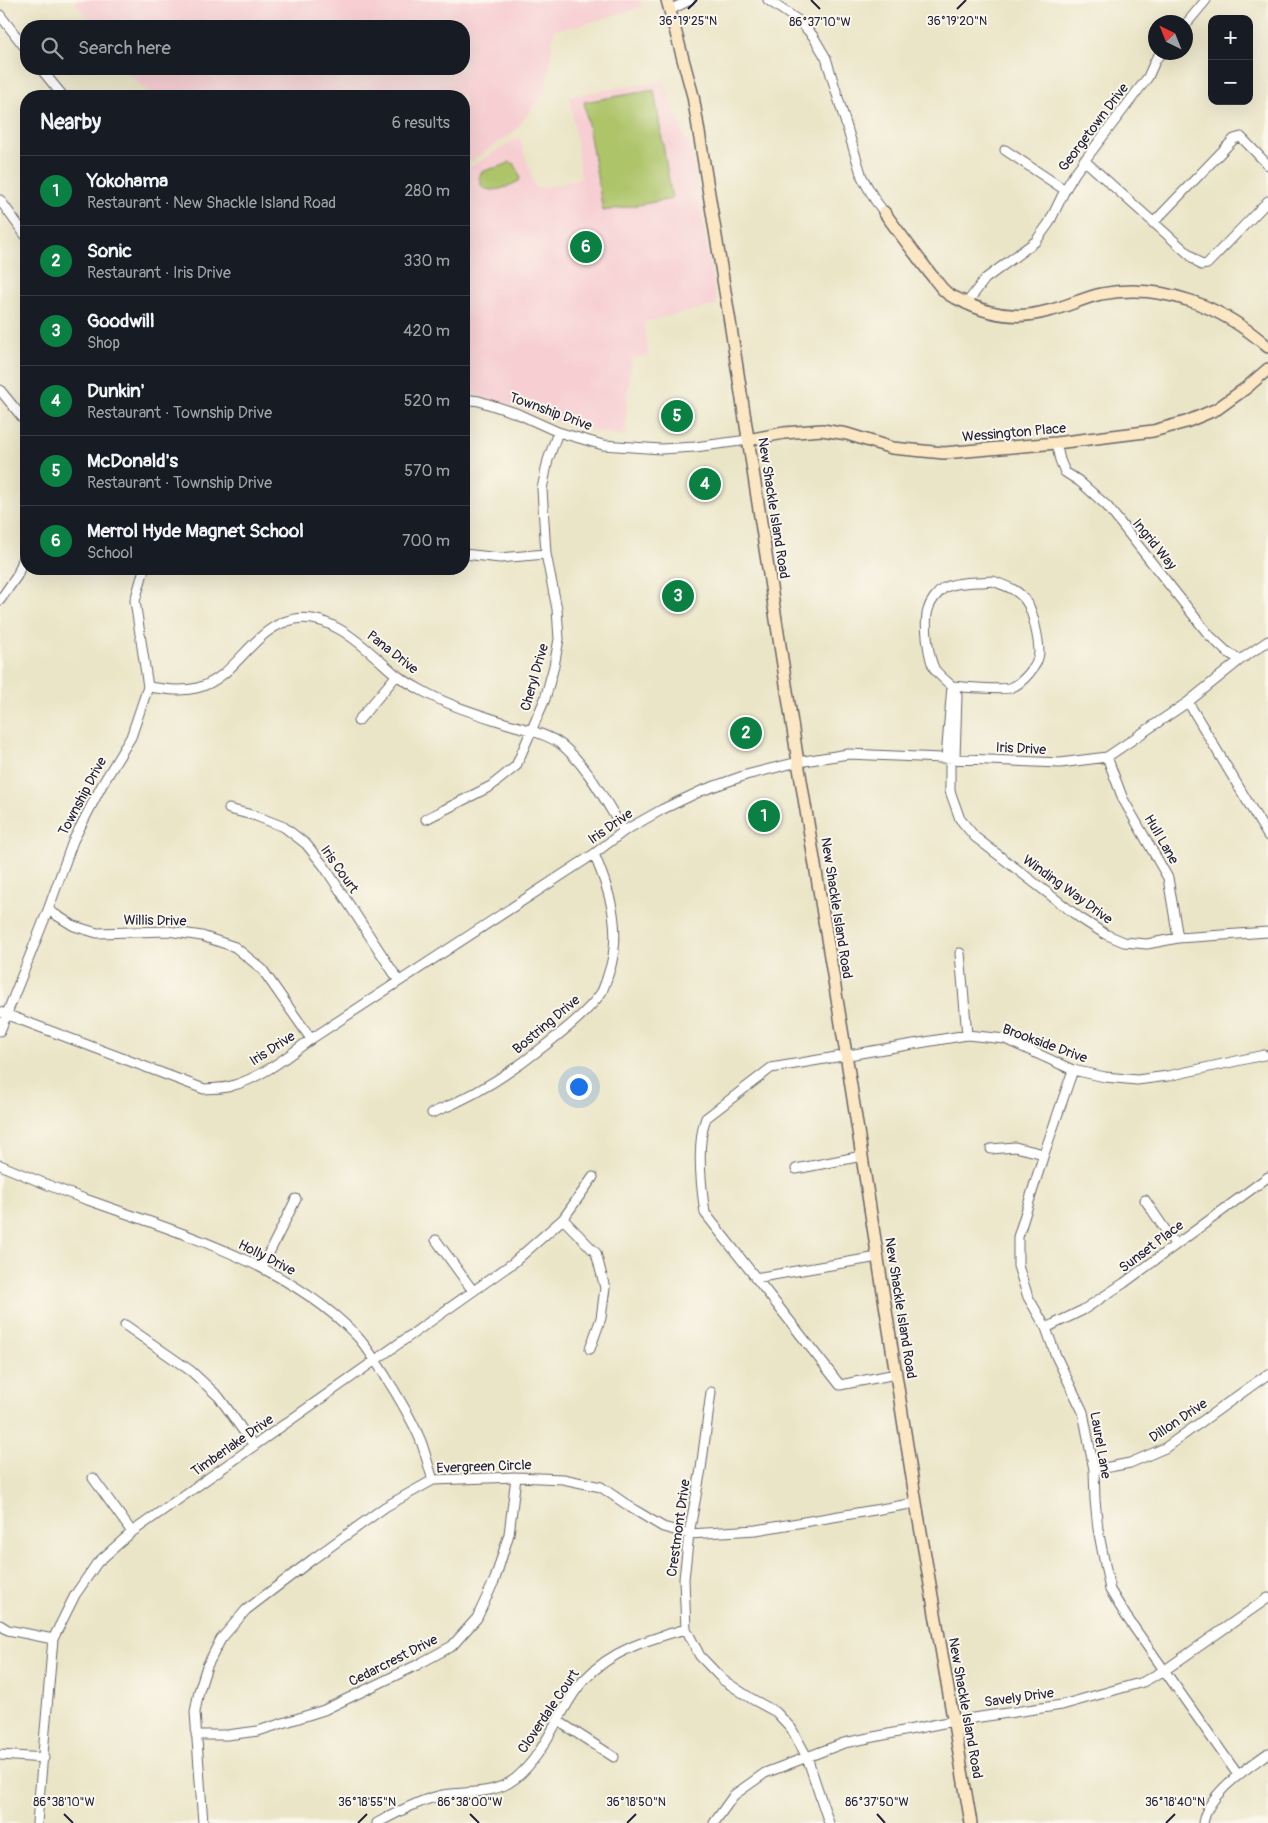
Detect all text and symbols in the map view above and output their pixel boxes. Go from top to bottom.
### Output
text: 36°19'25"N [659,14,717,29]
text: 36°19'20"N [927,14,987,29]
text: 86°37'10"W [789,15,851,30]
north arrow [1148,15,1193,60]
map controls [1208,15,1253,105]
button: + [1208,15,1253,60]
search box [20,20,470,75]
icon: search [38,34,66,62]
text: Search here [78,36,171,60]
button: − [1208,60,1253,105]
street label: Georgetown Drive [1055,80,1132,175]
text: Nearby [40,109,101,136]
text: 6 results [392,113,450,133]
text: Yokohama [87,169,168,193]
text: 1 [53,181,59,201]
text: 280 m [404,181,450,201]
text: Restaurant · New Shackle Island Road [87,193,336,213]
pin: 6 [570,228,602,266]
text: Sonic [87,239,132,263]
text: 2 [52,251,60,271]
text: 330 m [404,251,450,271]
text: Restaurant · Iris Drive [87,263,231,283]
text: Goodwill [87,309,155,333]
text: 3 [52,321,60,341]
text: 420 m [403,321,450,341]
text: Shop [87,333,120,353]
text: Dunkin' [87,379,145,403]
street label: Township Drive [507,389,595,434]
text: 4 [51,391,61,411]
text: 520 m [404,391,450,411]
pin: 5 [661,397,693,435]
text: Restaurant · Township Drive [87,403,272,423]
street label: Wessington Place [961,419,1067,446]
street label: New Shackle Island Road [754,436,793,580]
text: McDonald's [87,449,178,473]
text: 5 [52,461,60,481]
text: 570 m [404,461,450,481]
pin: 4 [689,465,721,503]
text: Restaurant · Township Drive [87,473,272,493]
street label: Ingrid Way [1129,515,1180,573]
text: Merrol Hyde Magnet School [87,519,304,543]
text: 6 [51,531,61,551]
text: 700 m [402,531,450,551]
text: School [87,543,133,563]
pin: 3 [662,577,694,615]
street label: Pana Drive [364,627,422,678]
street label: Cheryl Drive [517,641,552,713]
pin: 2 [730,714,762,752]
street label: Iris Drive [995,739,1047,758]
street label: Township Drive [55,754,110,838]
pin: 1 [748,797,780,835]
street label: Iris Drive [585,805,636,848]
street label: Hull Lane [1141,811,1183,867]
street label: New Shackle Island Road [817,836,856,980]
street label: Iris Court [317,842,362,897]
street label: Winding Way Drive [1019,851,1116,928]
street label: Willis Drive [123,911,187,930]
street label: Bostring Drive [509,991,583,1057]
street label: Brookside Drive [1000,1020,1090,1067]
street label: Iris Drive [246,1027,298,1069]
your location [566,1074,592,1100]
street label: Sunset Place [1116,1217,1187,1276]
street label: Holly Drive [235,1236,298,1279]
street label: New Shackle Island Road [881,1236,920,1380]
street label: Dillon Drive [1146,1395,1211,1446]
street label: Laurel Lane [1086,1410,1115,1480]
street label: Timberlake Drive [188,1411,277,1480]
street label: Evergreen Circle [436,1456,532,1477]
street label: Crestmont Drive [663,1478,694,1578]
street label: Cedarcrest Drive [346,1631,441,1690]
street label: New Shackle Island Road [945,1636,986,1780]
street label: Cloverdale Court [514,1666,583,1757]
street label: Savely Drive [983,1684,1055,1711]
text: 86°38'10"W [33,1795,95,1810]
text: 36°18'55"N [338,1795,396,1810]
text: 86°38'00"W [438,1795,502,1810]
text: 36°18'50"N [606,1795,666,1810]
text: 86°37'50"W [845,1795,909,1810]
text: 36°18'40"N [1145,1795,1205,1810]

